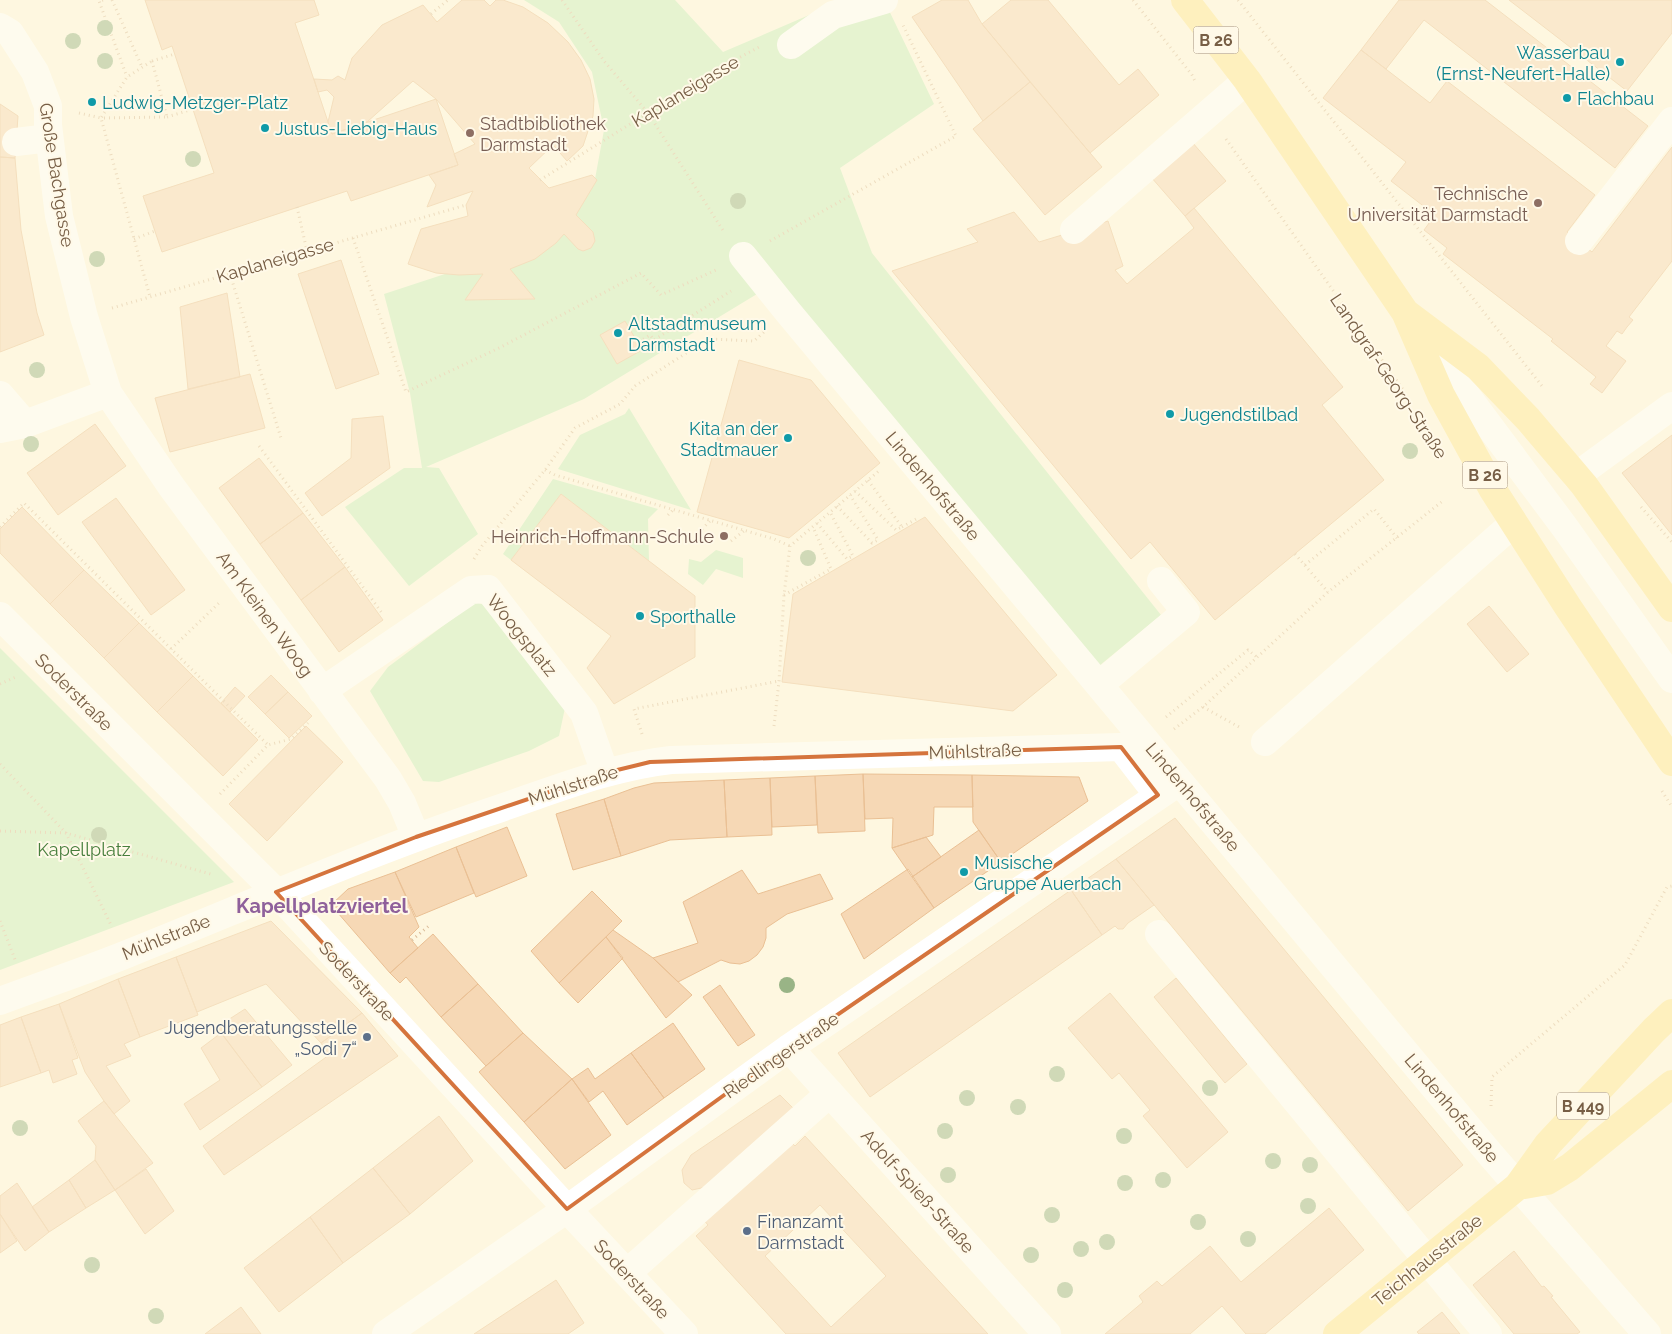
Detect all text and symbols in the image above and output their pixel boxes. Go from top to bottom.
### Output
road number: B 26 [1194,26,1238,54]
place label: Wasserbau (Ernst-Neufert-Halle) [1436,42,1610,84]
street label: Kaplaneigasse [628,51,743,131]
marker: Wasserbau (Ernst-Neufert-Halle) [1614,56,1626,68]
place label: Flachbau [1577,88,1654,109]
place label: Ludwig-Metzger-Platz [102,92,288,113]
marker: Flachbau [1561,92,1573,104]
marker: Ludwig-Metzger-Platz [86,96,98,108]
street label: Große Bachgasse [35,101,79,249]
place label: Stadtbibliothek Darmstadt [480,113,606,155]
place label: Justus-Liebig-Haus [275,118,437,139]
marker: Justus-Liebig-Haus [259,122,271,134]
marker: Stadtbibliothek Darmstadt [464,127,476,139]
place label: Technische Universität Darmstadt [1348,183,1528,225]
marker: Technische Universität Darmstadt [1532,197,1544,209]
street label: Kaplaneigasse [214,233,336,287]
street label: Landgraf-Georg-Straße [1326,289,1452,463]
place label: Altstadtmuseum Darmstadt [628,313,767,355]
marker: Altstadtmuseum Darmstadt [612,327,624,339]
place label: Jugendstilbad [1180,404,1298,425]
marker: Jugendstilbad [1164,408,1176,420]
place label: Kita an der Stadtmauer [680,418,779,460]
street label: Lindenhofstraße [881,427,985,545]
marker: Kita an der Stadtmauer [782,432,794,444]
road number: B 26 [1462,462,1508,488]
place label: Heinrich-Hoffmann-Schule [491,526,714,547]
marker: Heinrich-Hoffmann-Schule [718,530,730,542]
street label: Am Kleinen Woog [212,547,318,681]
street label: Woogsplatz [483,590,562,680]
place label: Sporthalle [650,606,736,627]
marker: Sporthalle [634,610,646,622]
street label: Soderstraße [31,649,117,735]
street label: Lindenhofstraße [1141,738,1245,856]
street label: Mühlstraße [928,739,1022,763]
street label: Mühlstraße [525,760,621,809]
park label: Kapellplatz [37,839,131,860]
place label: Musische Gruppe Auerbach [974,852,1122,894]
marker: Musische Gruppe Auerbach [958,866,970,878]
district label: Kapellplatzviertel [236,894,409,918]
street label: Mühlstraße [119,910,214,964]
street label: Soderstraße [315,937,399,1025]
street label: Riedlingerstraße [719,1007,843,1103]
place label: Jugendberatungsstelle „Sodi 7“ [164,1017,357,1059]
marker: Jugendberatungsstelle „Sodi 7“ [361,1031,373,1043]
street label: Lindenhofstraße [1400,1049,1504,1167]
road number: B 449 [1557,1092,1609,1120]
street label: Adolf-Spieß-Straße [857,1125,979,1258]
street label: Teichhausstraße [1368,1209,1486,1311]
place label: Finanzamt Darmstadt [757,1211,844,1253]
marker: Finanzamt Darmstadt [741,1225,753,1237]
street label: Soderstraße [590,1235,674,1323]

